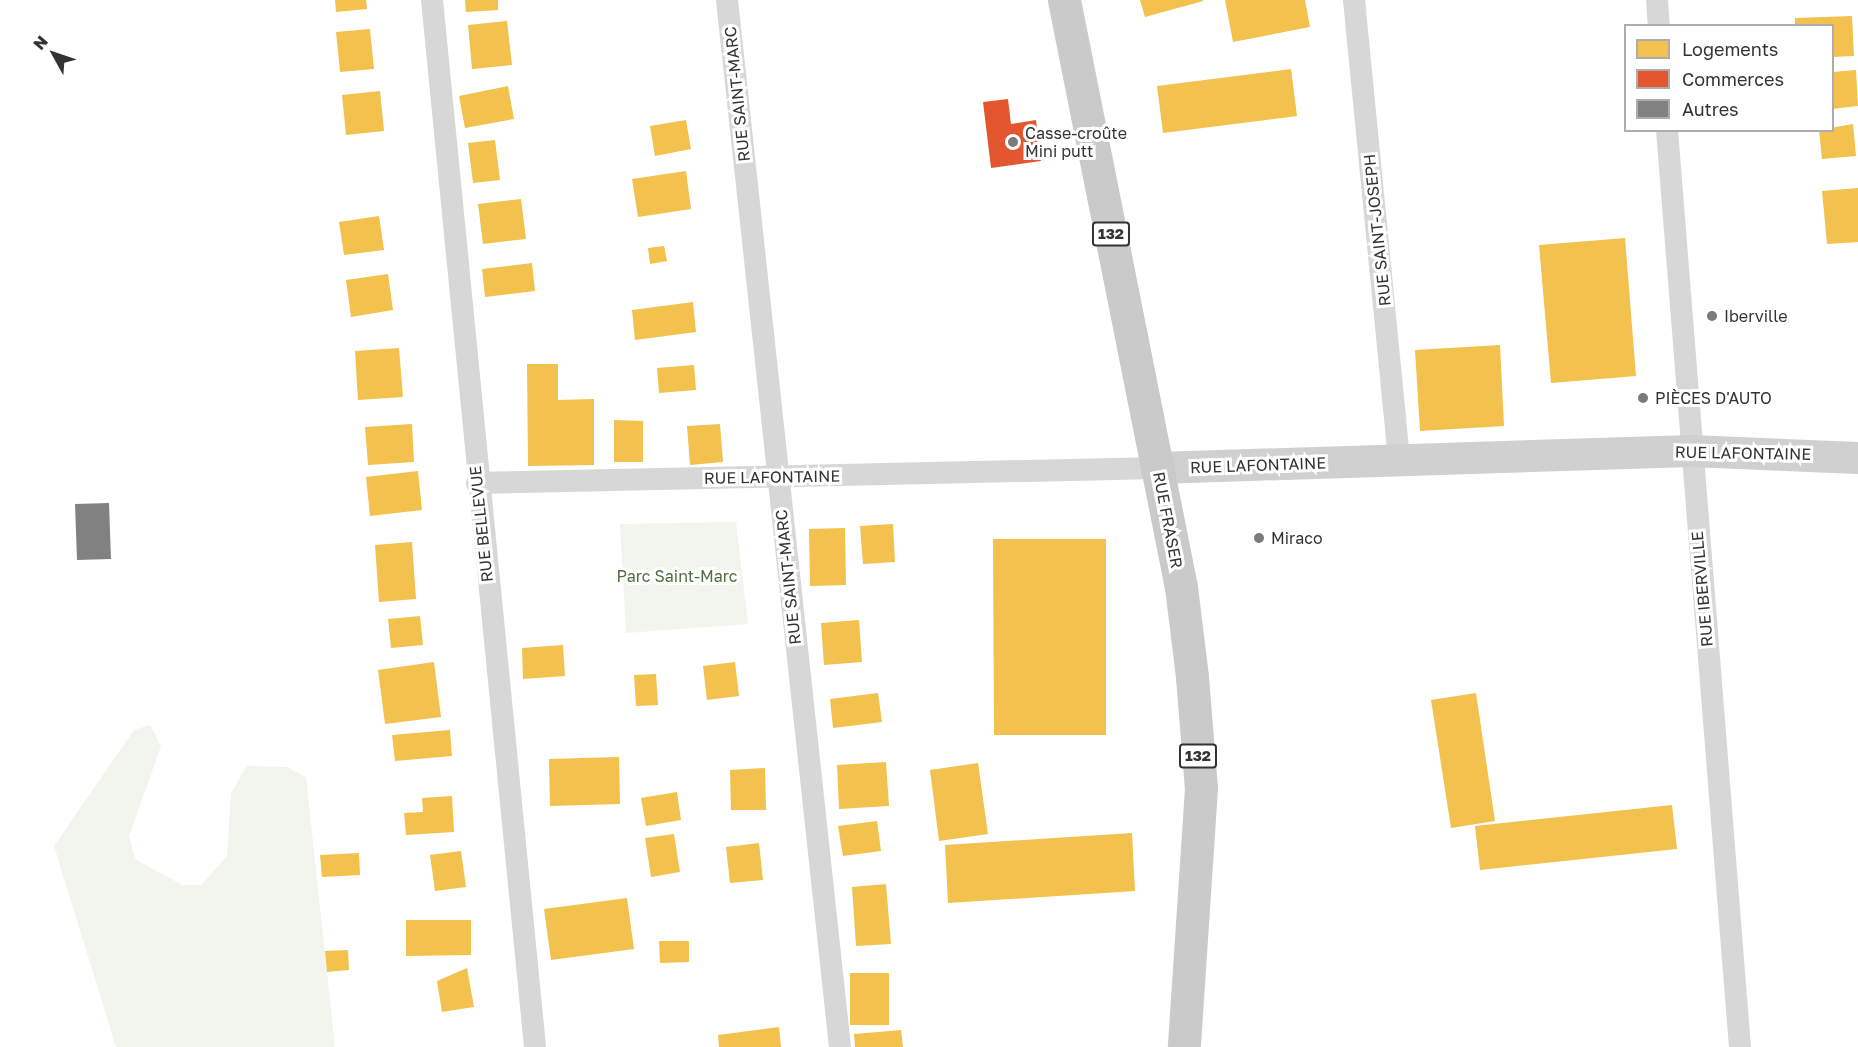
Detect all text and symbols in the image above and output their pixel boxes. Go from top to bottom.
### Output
north arrow [24,24,84,84]
legend [1624,24,1834,132]
street label: RUE SAINT-MARC [720,25,754,163]
text: N [29,31,52,54]
text: Logements [1682,38,1778,60]
text: Commerces [1682,68,1784,90]
text: Autres [1682,98,1739,120]
place label: Casse-croûte Mini putt [1025,123,1127,161]
marker: Casse-croûte Mini putt [1006,135,1020,149]
street label: RUE SAINT-JOSEPH [1359,153,1395,307]
road number: 132 [1092,222,1130,246]
place label: Iberville [1724,306,1787,326]
marker: Iberville [1705,309,1719,323]
place label: PIÈCES D'AUTO [1655,388,1772,408]
marker: PIÈCES D'AUTO [1636,391,1650,405]
street label: RUE LAFONTAINE [1675,442,1811,464]
street label: RUE LAFONTAINE [1190,453,1326,477]
street label: RUE BELLEVUE [465,465,497,583]
street label: RUE LAFONTAINE [704,466,840,488]
street label: RUE FRASER [1149,470,1187,570]
street label: RUE SAINT-MARC [771,508,805,646]
place label: Miraco [1271,528,1322,548]
street label: RUE IBERVILLE [1687,530,1717,648]
marker: Miraco [1252,531,1266,545]
park label: Parc Saint-Marc [616,566,738,586]
road number: 132 [1178,744,1218,768]

